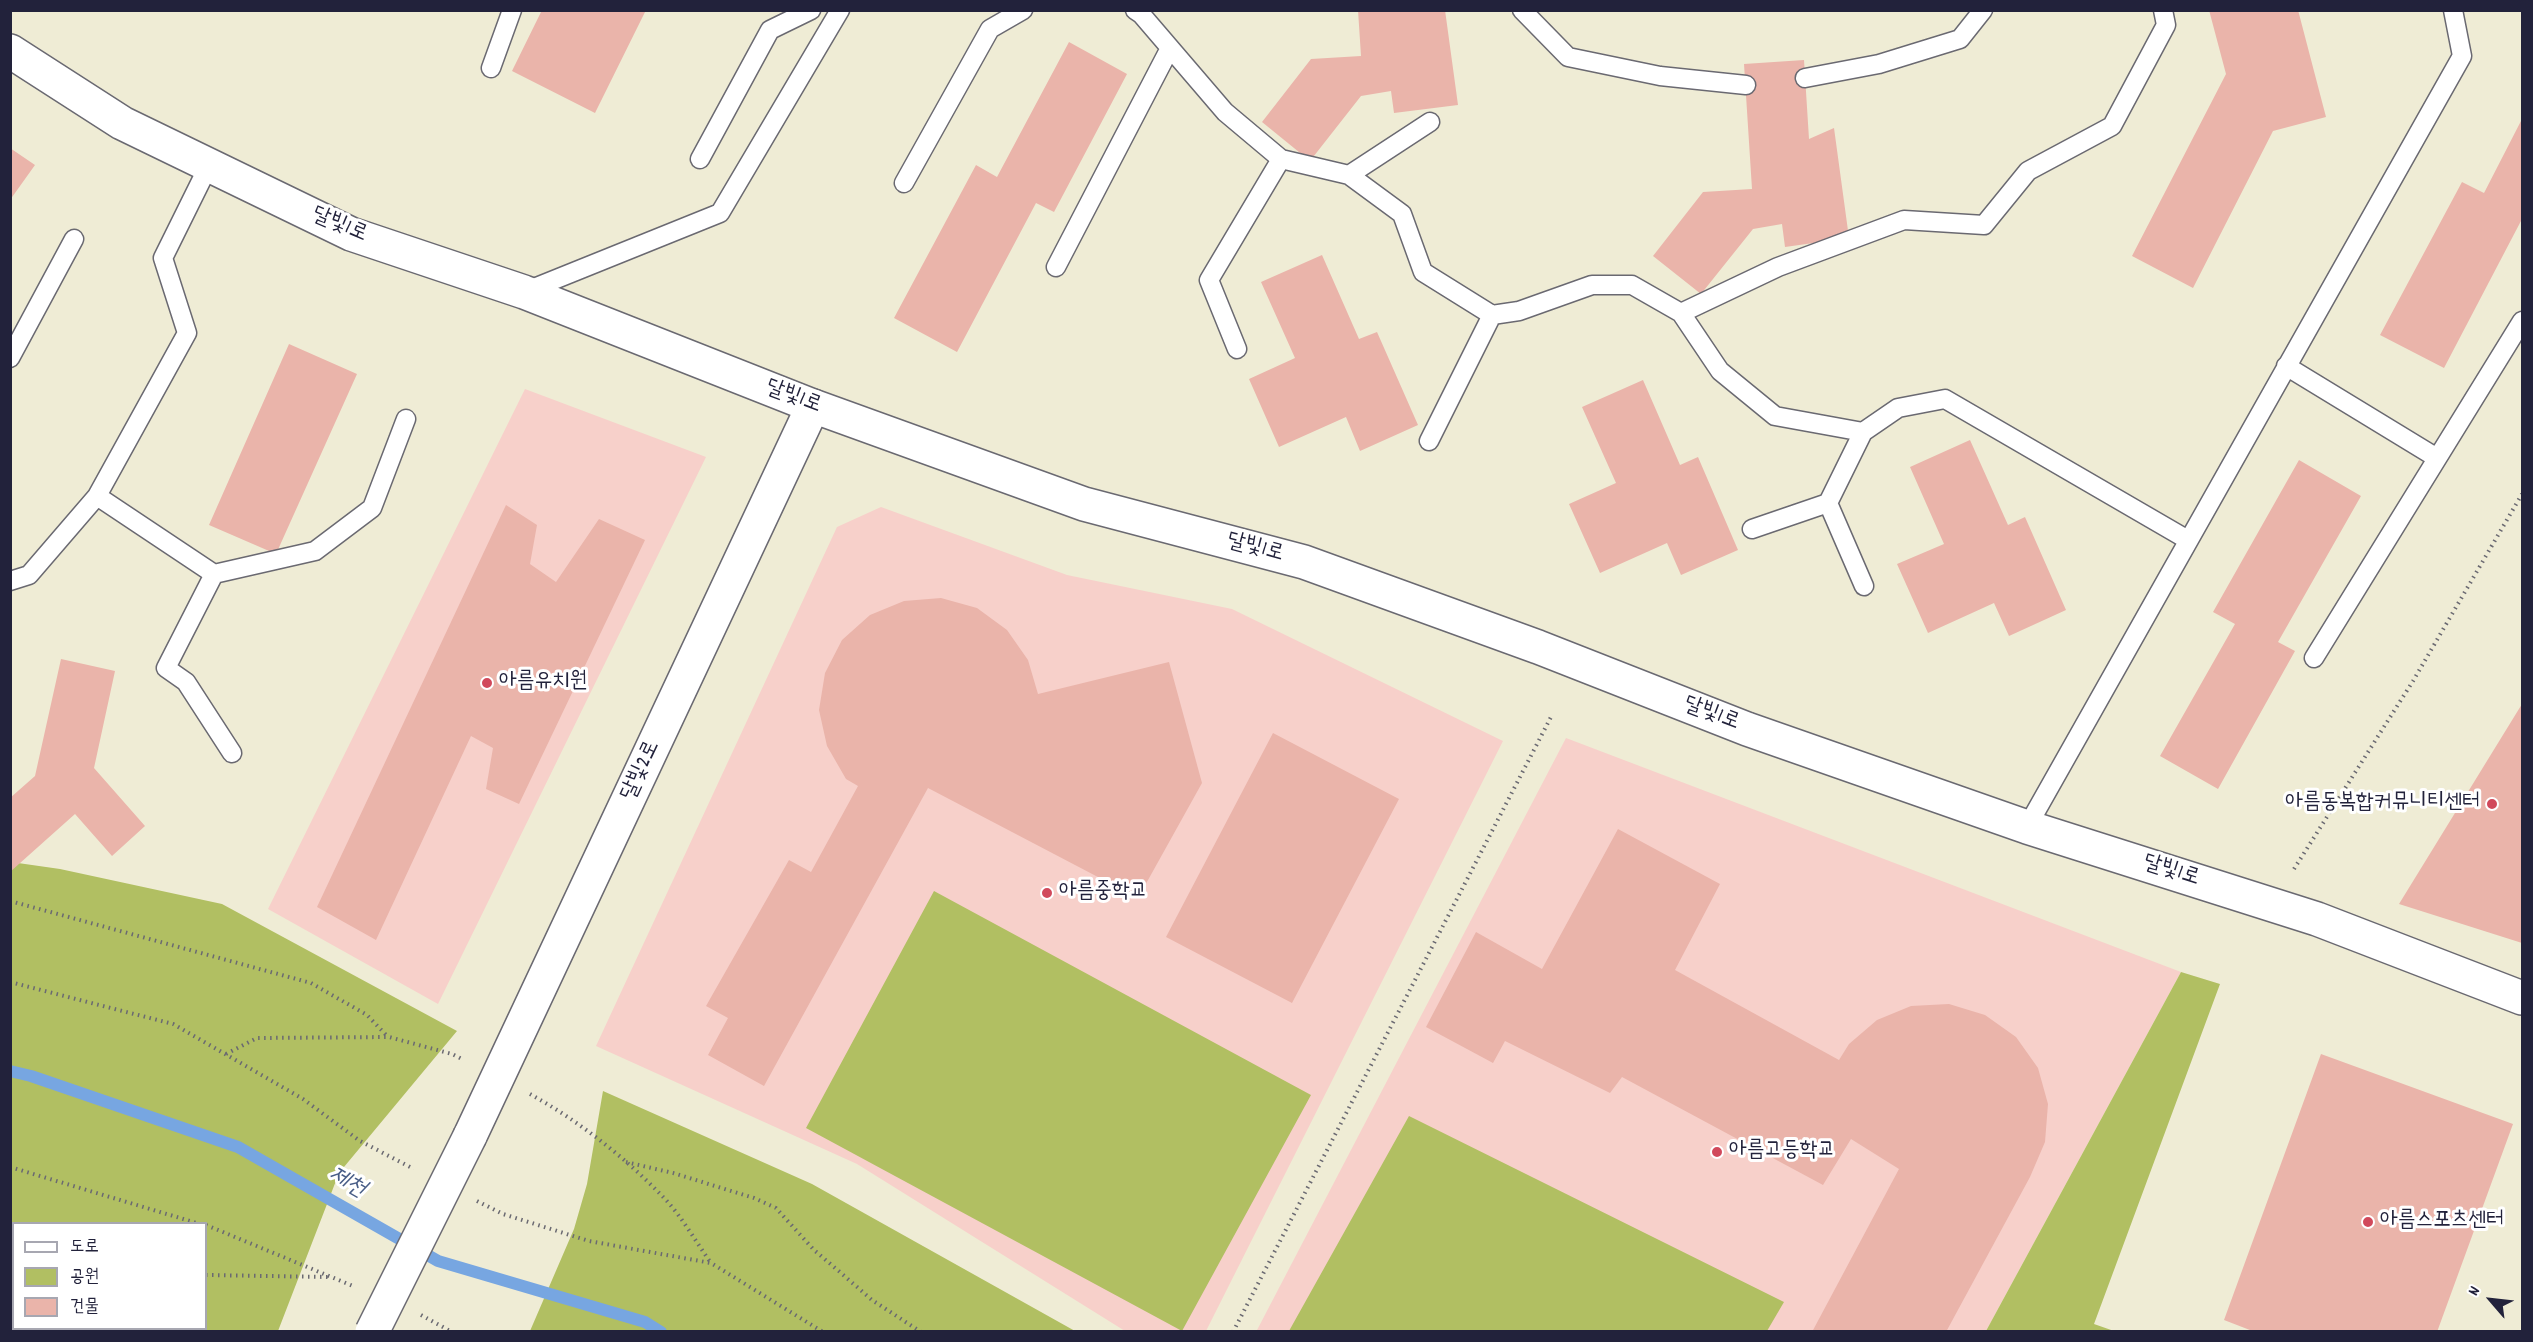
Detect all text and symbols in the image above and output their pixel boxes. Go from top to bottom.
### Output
street label: 달빛1로 [307,203,371,249]
street label: 달빛1로 [761,375,825,421]
street label: 달빛1로 [1224,529,1286,569]
place label: 아름유치원 [499,670,588,696]
marker: 아름유치원 [480,676,494,690]
street label: 달빛1로 [1679,692,1743,738]
street label: 달빛2로 [617,737,667,805]
place label: 아름동복합커뮤니티센터 [2285,791,2480,817]
marker: 아름동복합커뮤니티센터 [2485,797,2499,811]
street label: 달빛1로 [2139,850,2203,894]
place label: 아름중학교 [1059,880,1148,906]
marker: 아름중학교 [1040,886,1054,900]
place label: 아름고등학교 [1729,1139,1835,1165]
marker: 아름고등학교 [1710,1145,1724,1159]
water label: 제천 [322,1162,370,1206]
place label: 아름스포츠센터 [2380,1209,2504,1235]
marker: 아름스포츠센터 [2361,1215,2375,1229]
legend [12,1222,207,1330]
text: 도로 [70,1235,99,1260]
text: 공원 [70,1265,99,1290]
north arrow [2461,1270,2521,1330]
text: N [2463,1282,2487,1300]
text: 건물 [70,1295,99,1320]

